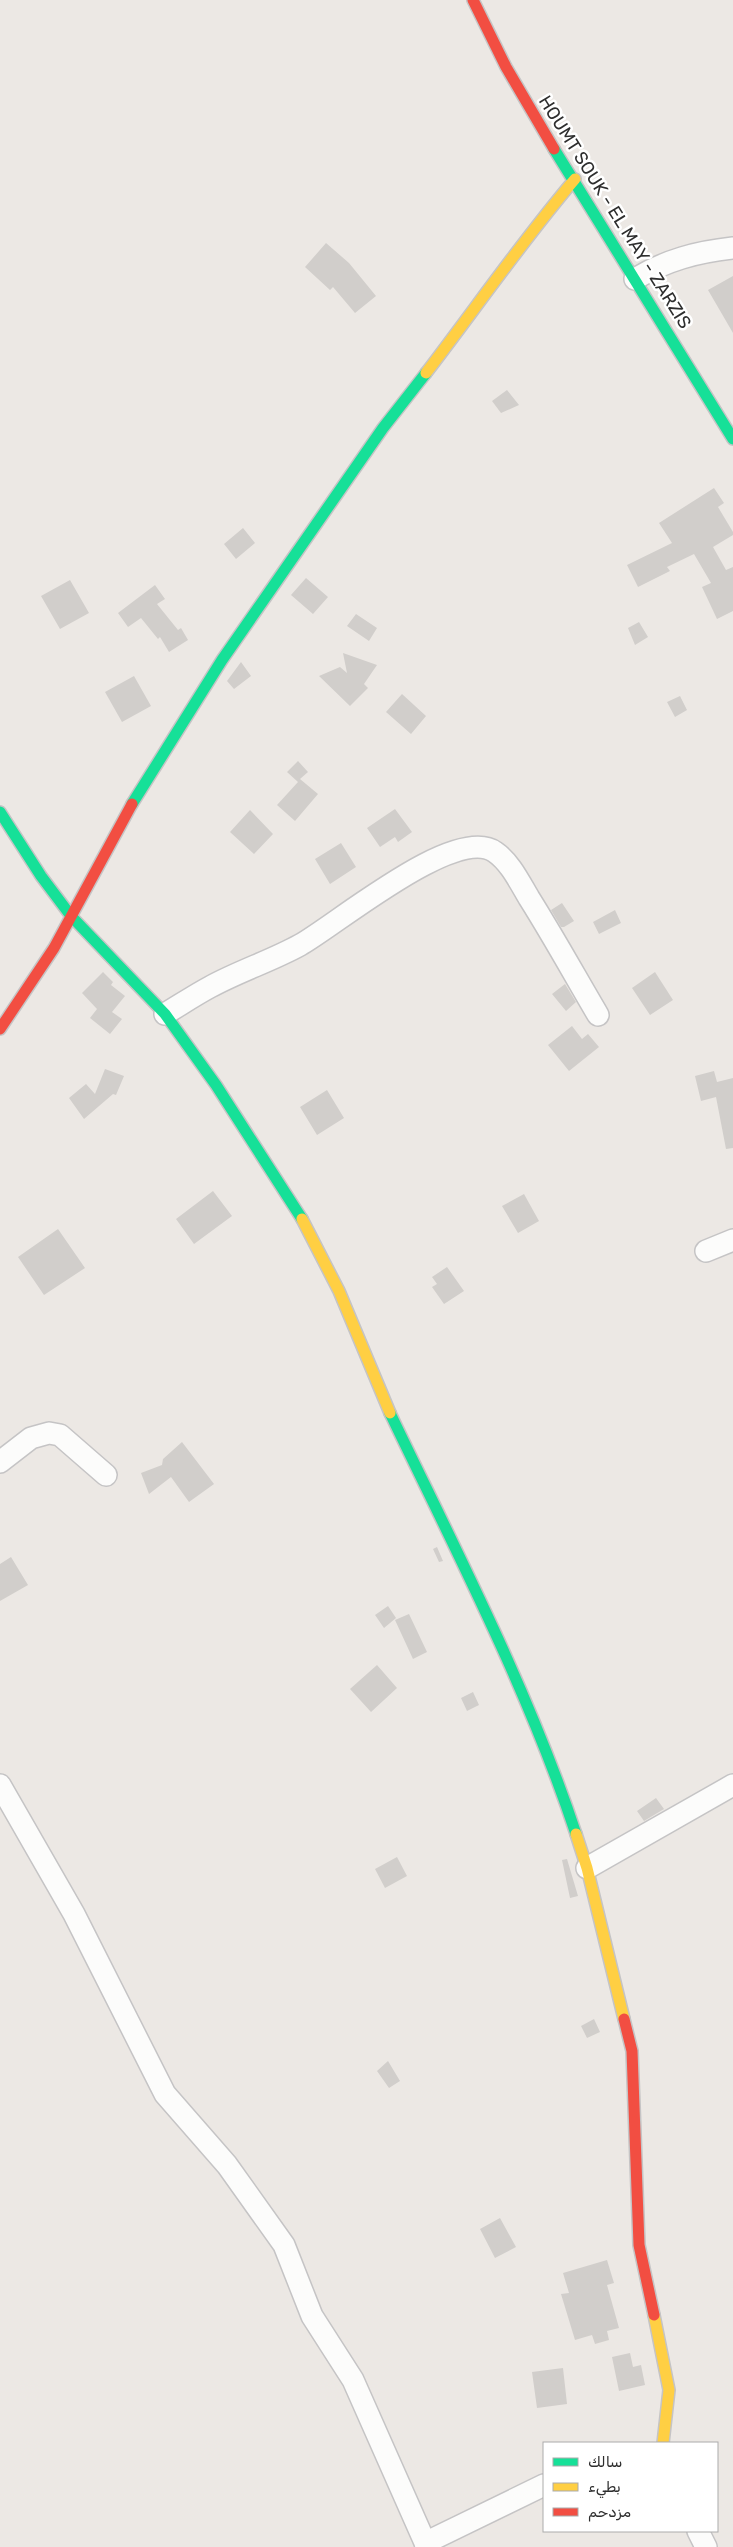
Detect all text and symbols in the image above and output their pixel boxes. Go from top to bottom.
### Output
street label: HOUMT SOUK - EL MAY - ZARZIS [534,91,696,333]
legend [543,2442,718,2532]
text: سالك [588,2453,623,2471]
text: بطيء [588,2478,621,2499]
text: مزدحم [588,2503,631,2522]

